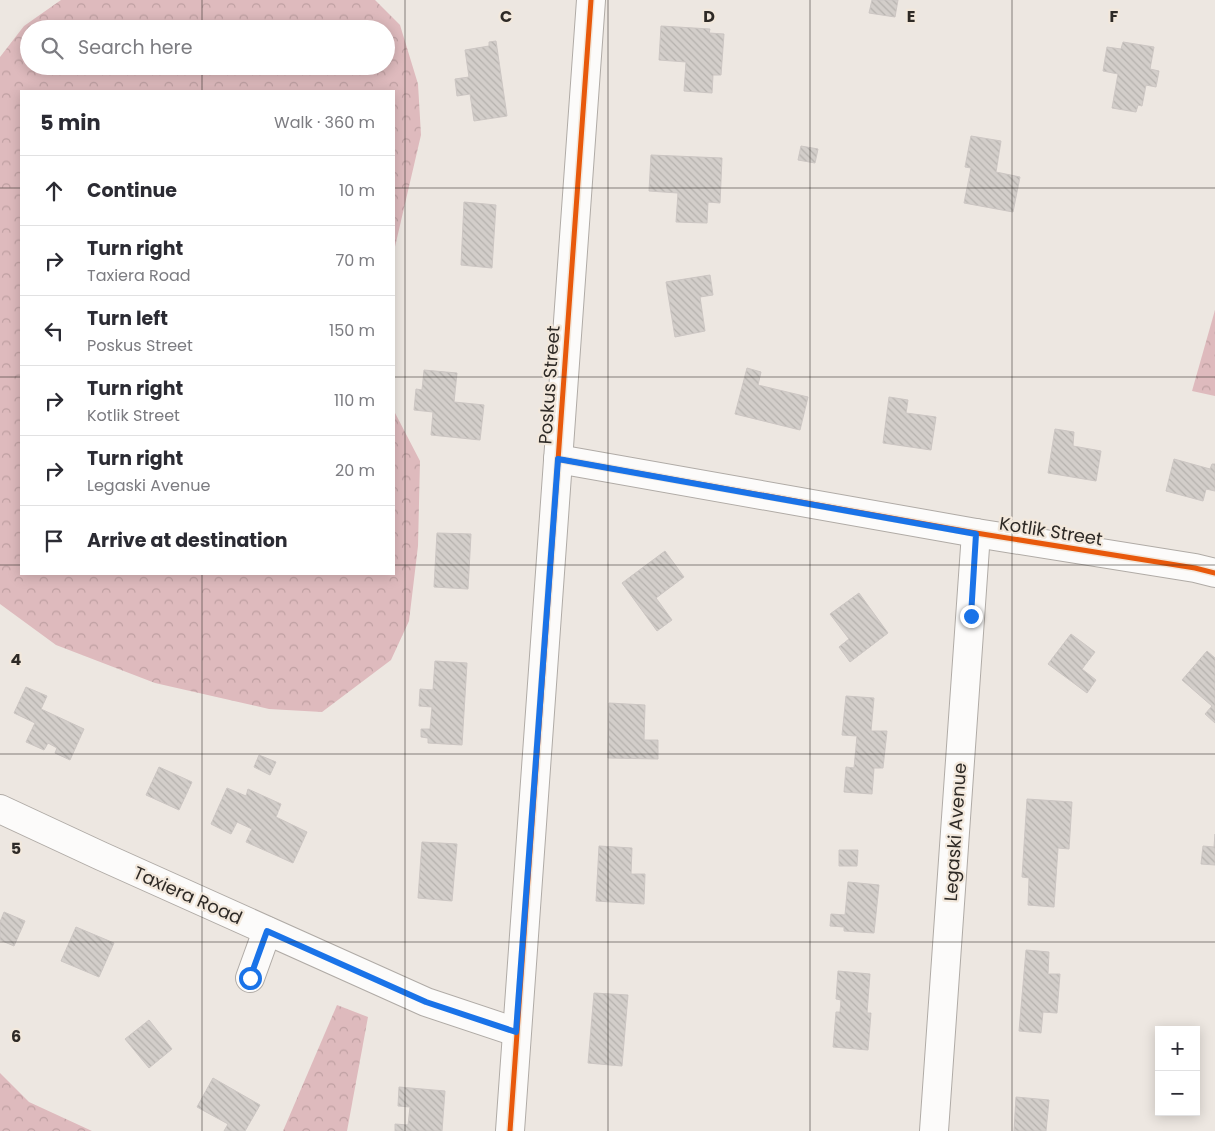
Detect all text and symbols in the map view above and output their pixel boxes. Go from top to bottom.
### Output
text: C [500,5,512,28]
text: D [703,5,715,28]
text: E [907,5,915,28]
text: F [1110,5,1119,28]
search box [20,20,395,75]
icon: search [38,34,66,62]
text: Search here [78,34,192,61]
text: 5 min [40,108,101,137]
text: Walk · 360 m [274,111,375,134]
icon: ahead [40,177,68,205]
text: Continue [87,177,177,204]
text: 10 m [339,179,375,202]
text: Turn right [87,235,183,262]
icon: right [40,247,68,275]
text: 70 m [335,249,375,272]
text: Taxiera Road [87,264,191,287]
text: Turn left [87,305,168,332]
icon: left [40,317,68,345]
text: 150 m [329,319,375,342]
street label: Poskus Street [532,325,566,445]
text: Poskus Street [87,334,193,357]
text: Turn right [87,375,183,402]
icon: right [40,387,68,415]
text: 110 m [334,389,375,412]
text: Kotlik Street [87,404,180,427]
text: Turn right [87,445,183,472]
icon: right [40,457,68,485]
text: 20 m [335,459,375,482]
text: Legaski Avenue [87,474,210,497]
street label: Kotlik Street [997,510,1105,552]
icon: arrive [40,527,68,555]
text: Arrive at destination [87,527,288,554]
route end [960,605,983,628]
text: 4 [11,648,22,671]
street label: Legaski Avenue [938,762,972,902]
text: 5 [11,837,21,860]
street label: Taxiera Road [130,860,246,930]
route start [239,967,262,990]
text: 6 [11,1025,21,1048]
map controls [1155,1026,1200,1116]
button: + [1155,1026,1200,1071]
button: − [1155,1071,1200,1116]

